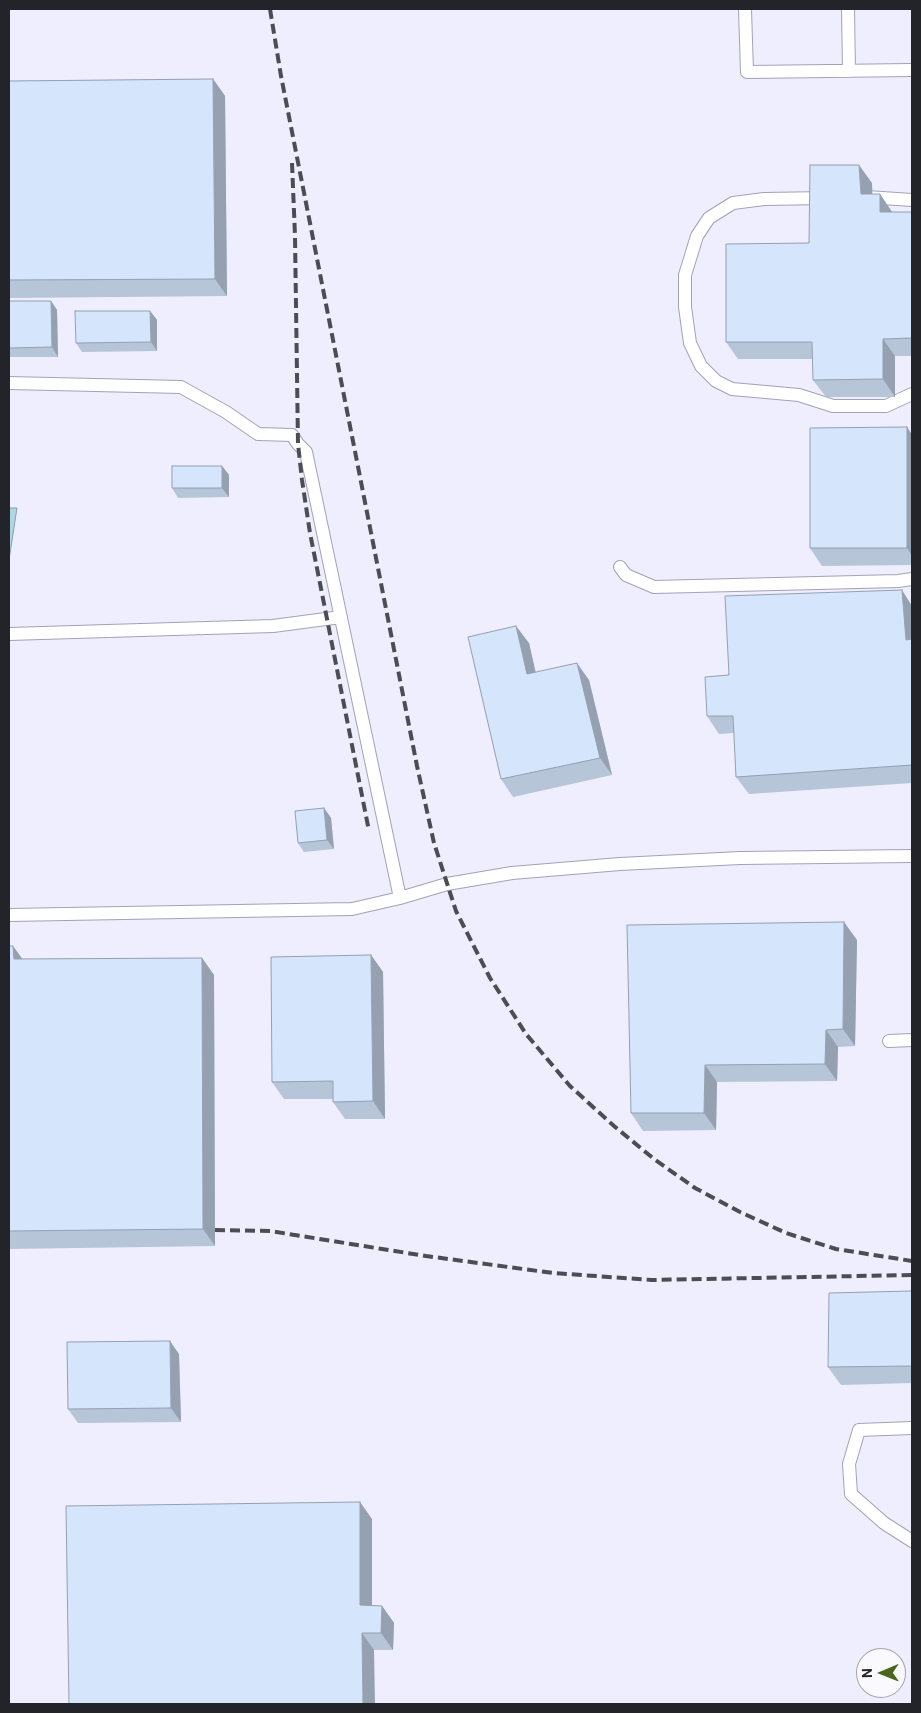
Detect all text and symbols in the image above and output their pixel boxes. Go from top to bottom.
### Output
north arrow [856,1648,906,1698]
text: N [859,1668,875,1678]

